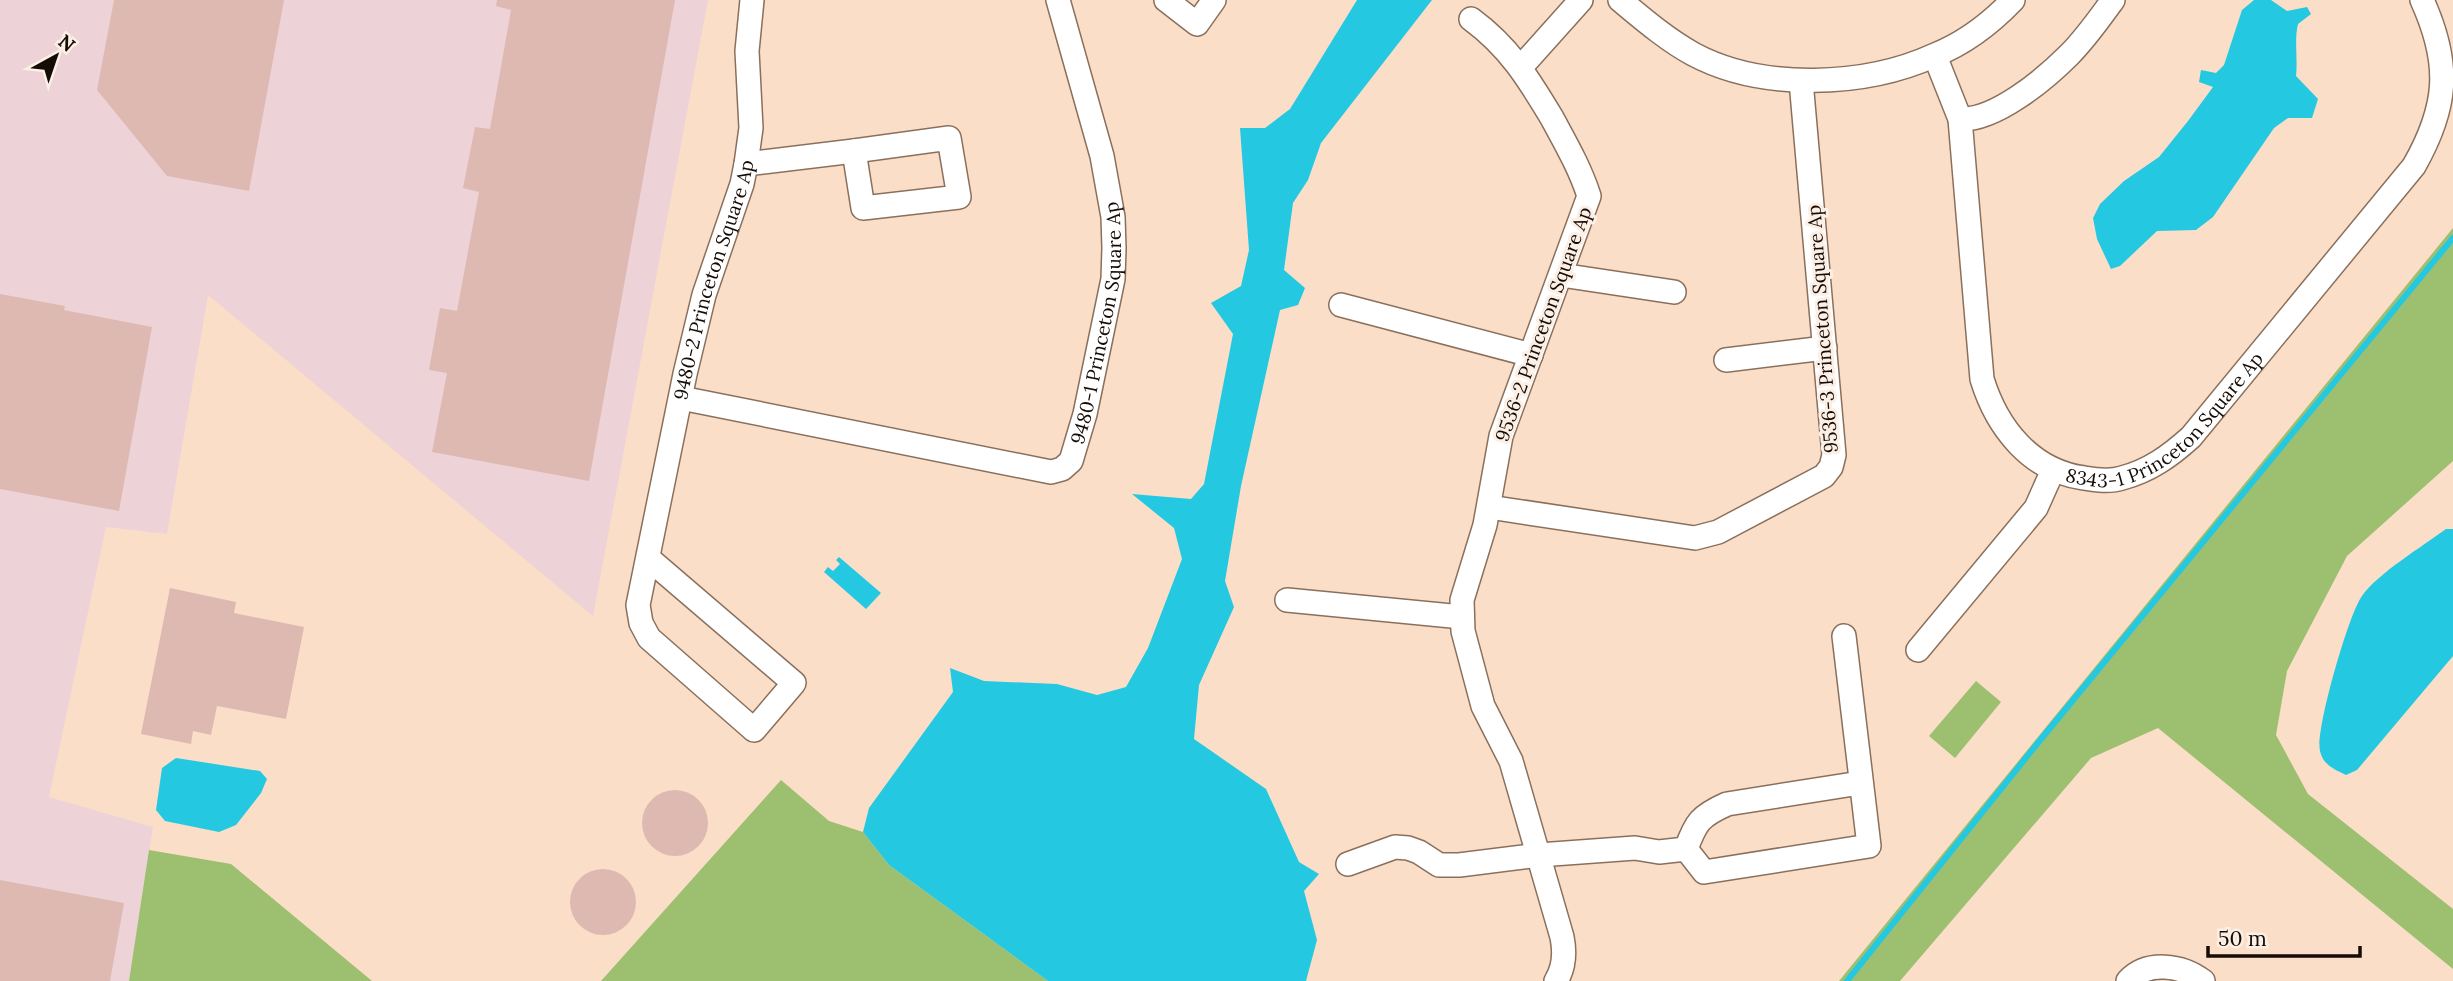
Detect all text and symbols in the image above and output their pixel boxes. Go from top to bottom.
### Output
north arrow [21,21,91,91]
text: N [54,29,81,57]
street label: 9480-2 Princeton Square Ap [668,158,759,402]
street label: 9480-1 Princeton Square Ap [1065,200,1126,447]
street label: 9536-2 Princeton Square Ap [1489,203,1597,445]
street label: 9536-3 Princeton Square Ap [1801,204,1843,454]
street label: 8343-1 Princeton Square Ap [2063,347,2268,492]
scale bar [2208,914,2360,958]
text: 50 m [2218,925,2267,952]

